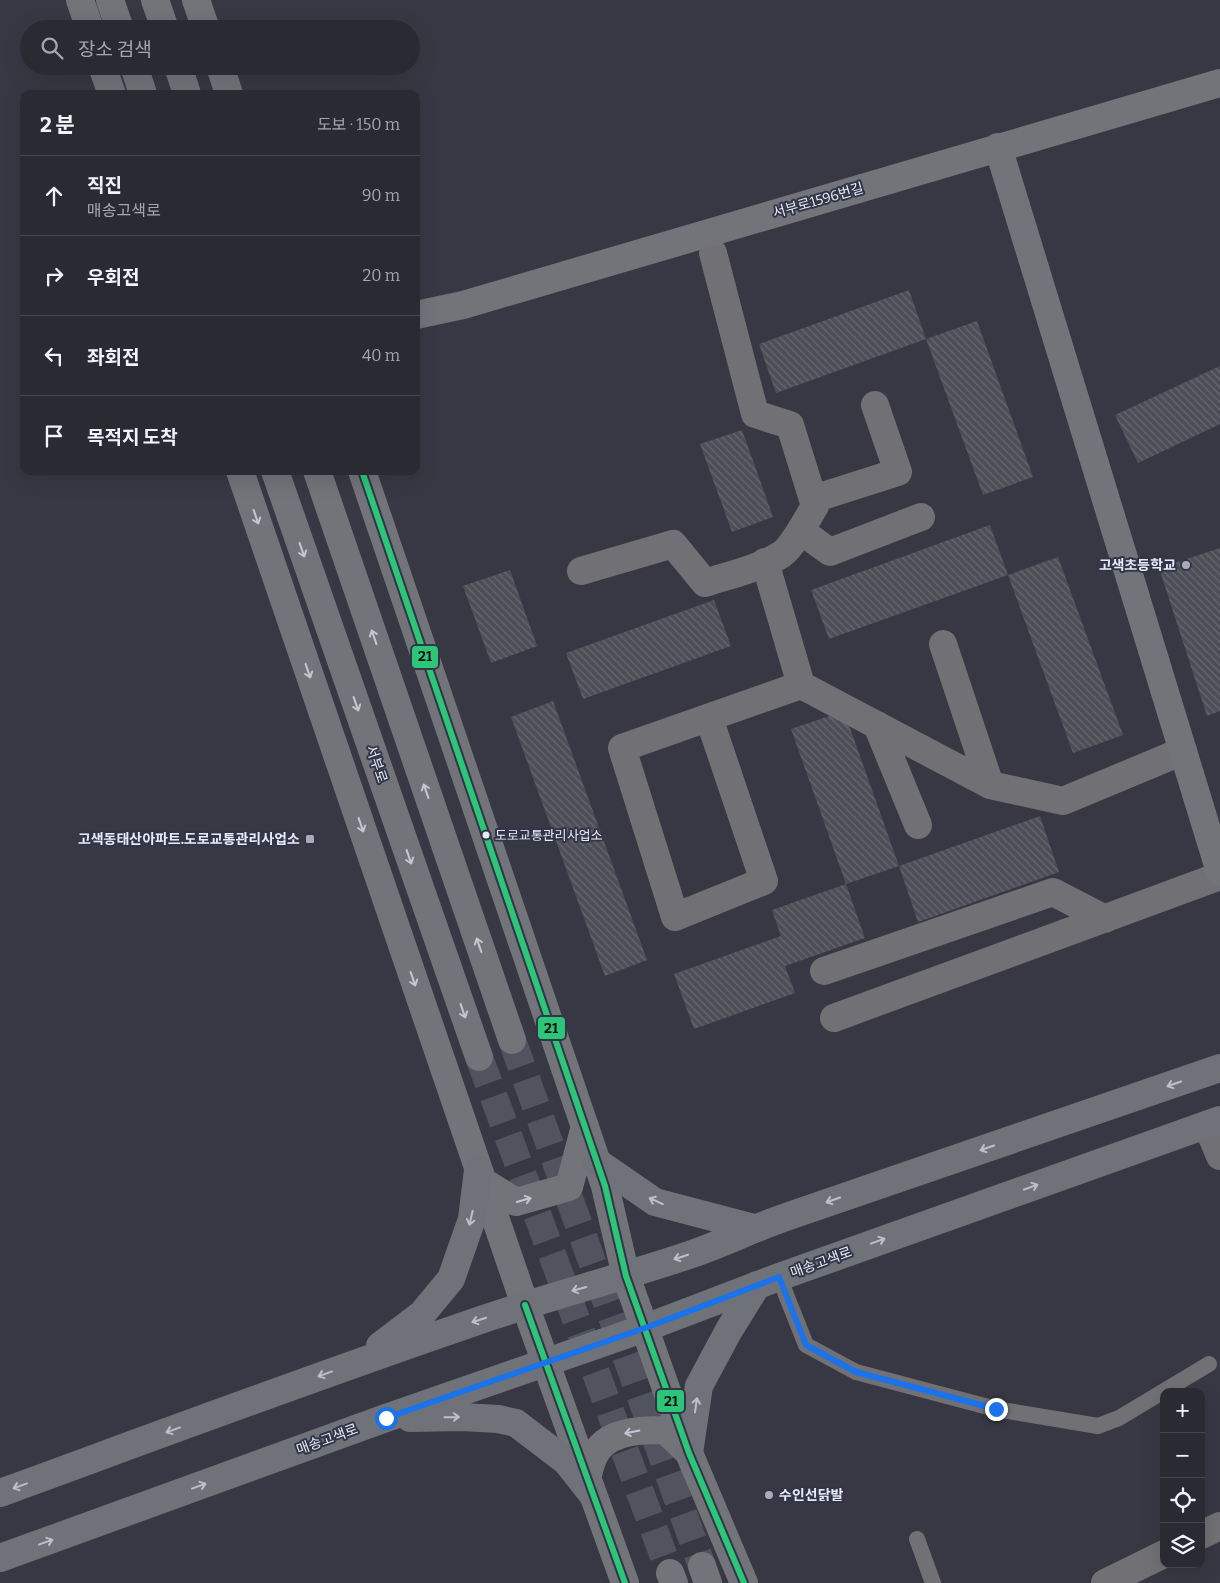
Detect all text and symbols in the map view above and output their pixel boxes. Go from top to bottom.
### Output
search box [20,20,420,75]
icon: search [38,34,66,62]
text: 장소 검색 [78,38,152,61]
text: 2 분 [40,112,75,138]
text: 도보 · 150 m [317,115,400,134]
text: 직진 [87,174,122,197]
street label: 서부로1596번길 [771,179,866,222]
icon: ahead [40,182,68,210]
text: 90 m [362,186,400,205]
text: 매송고색로 [87,201,161,220]
icon: right [40,262,68,290]
text: 우회전 [87,266,139,289]
text: 20 m [363,266,400,285]
icon: left [40,342,68,370]
text: 좌회전 [87,346,139,369]
text: 40 m [362,346,400,365]
icon: arrive [40,422,68,450]
text: 목적지 도착 [87,426,178,449]
one-way arrow [252,509,261,525]
one-way arrow [298,542,308,558]
place label: 고색초등학교 [1099,557,1176,574]
marker: 고색초등학교 [1180,559,1192,571]
one-way arrow [368,629,378,645]
line badge: 21 [411,645,439,669]
text: 21 [418,648,432,665]
one-way arrow [304,663,314,679]
one-way arrow [352,695,361,711]
street label: 서부로 [362,743,391,785]
one-way arrow [421,784,430,799]
one-way arrow [357,817,366,832]
place label: 도로교통관리사업소 [495,828,603,843]
marker: 도로교통관리사업소 [481,830,491,840]
place label: 고색동태산아파트.도로교통관리사업소 [78,831,300,848]
marker: 고색동태산아파트.도로교통관리사업소 [304,833,316,845]
one-way arrow [405,849,415,865]
one-way arrow [474,937,483,953]
one-way arrow [409,971,418,986]
one-way arrow [459,1002,468,1018]
line badge: 21 [537,1016,566,1040]
text: 21 [544,1020,558,1037]
one-way arrow [1167,1080,1182,1089]
one-way arrow [980,1144,995,1153]
one-way arrow [1023,1182,1039,1191]
one-way arrow [516,1195,532,1204]
one-way arrow [649,1195,664,1205]
one-way arrow [825,1196,841,1206]
one-way arrow [466,1210,475,1226]
one-way arrow [870,1236,885,1245]
street label: 매송고색로 [788,1243,854,1281]
one-way arrow [673,1253,689,1263]
one-way arrow [572,1285,588,1295]
one-way arrow [471,1316,487,1326]
one-way arrow [318,1370,333,1379]
map controls [1160,1388,1205,1568]
button: + [1160,1388,1205,1433]
line badge: 21 [656,1389,685,1413]
text: 21 [664,1393,678,1410]
one-way arrow [691,1397,701,1413]
route end [985,1398,1008,1421]
route start [375,1407,398,1430]
one-way arrow [444,1412,460,1422]
street label: 매송고색로 [294,1420,360,1458]
one-way arrow [165,1426,181,1435]
one-way arrow [625,1428,641,1437]
button: − [1160,1433,1205,1478]
button: locate [1160,1478,1205,1523]
one-way arrow [190,1481,206,1490]
one-way arrow [13,1482,28,1491]
place label: 수인선닭발 [779,1487,844,1504]
marker: 수인선닭발 [763,1489,775,1501]
button: layers [1160,1523,1205,1568]
one-way arrow [38,1537,53,1546]

